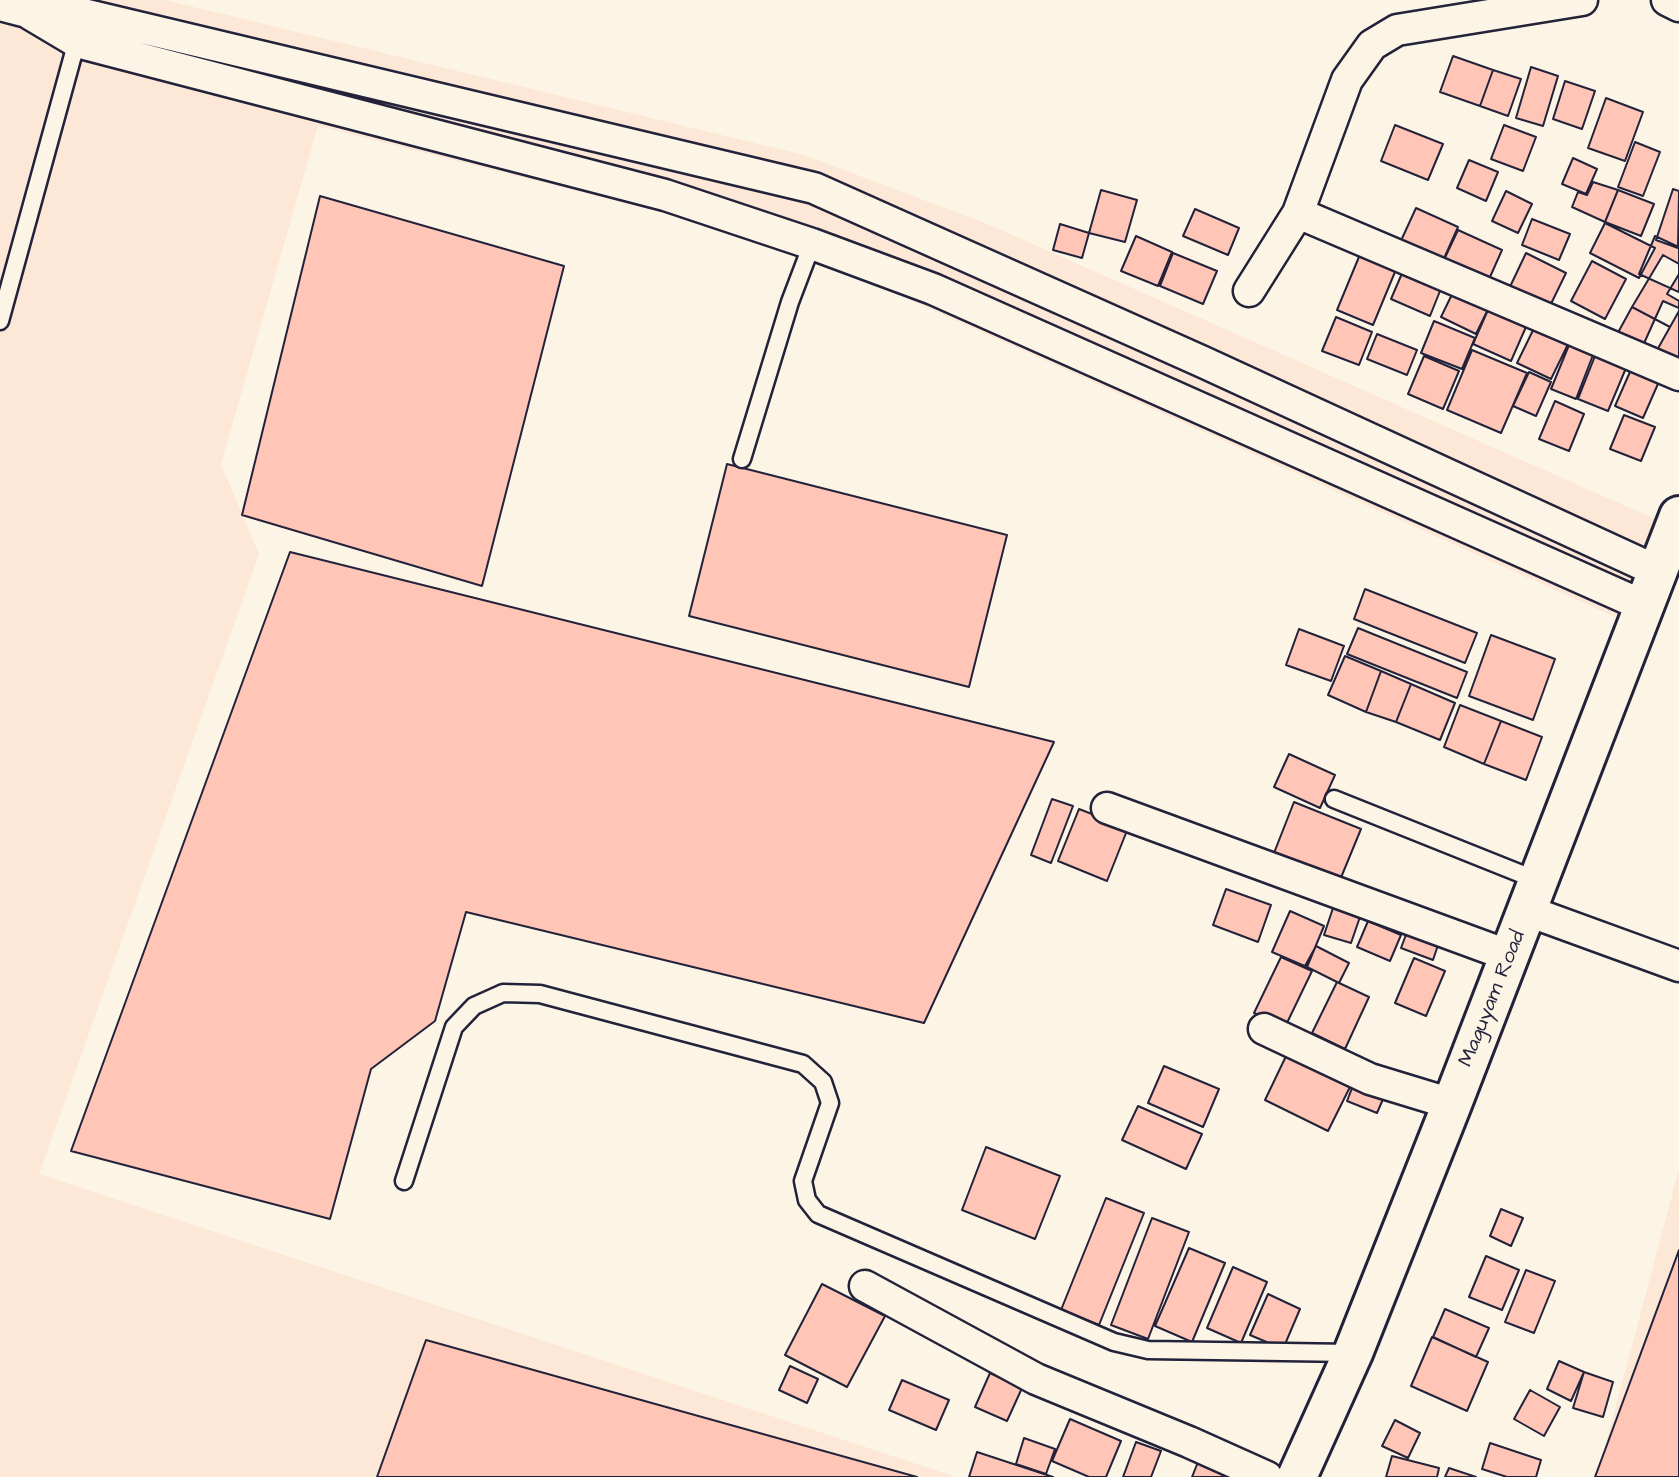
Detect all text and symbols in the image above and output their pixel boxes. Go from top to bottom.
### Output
street label: Maguyam Road [1454,927,1532,1071]

